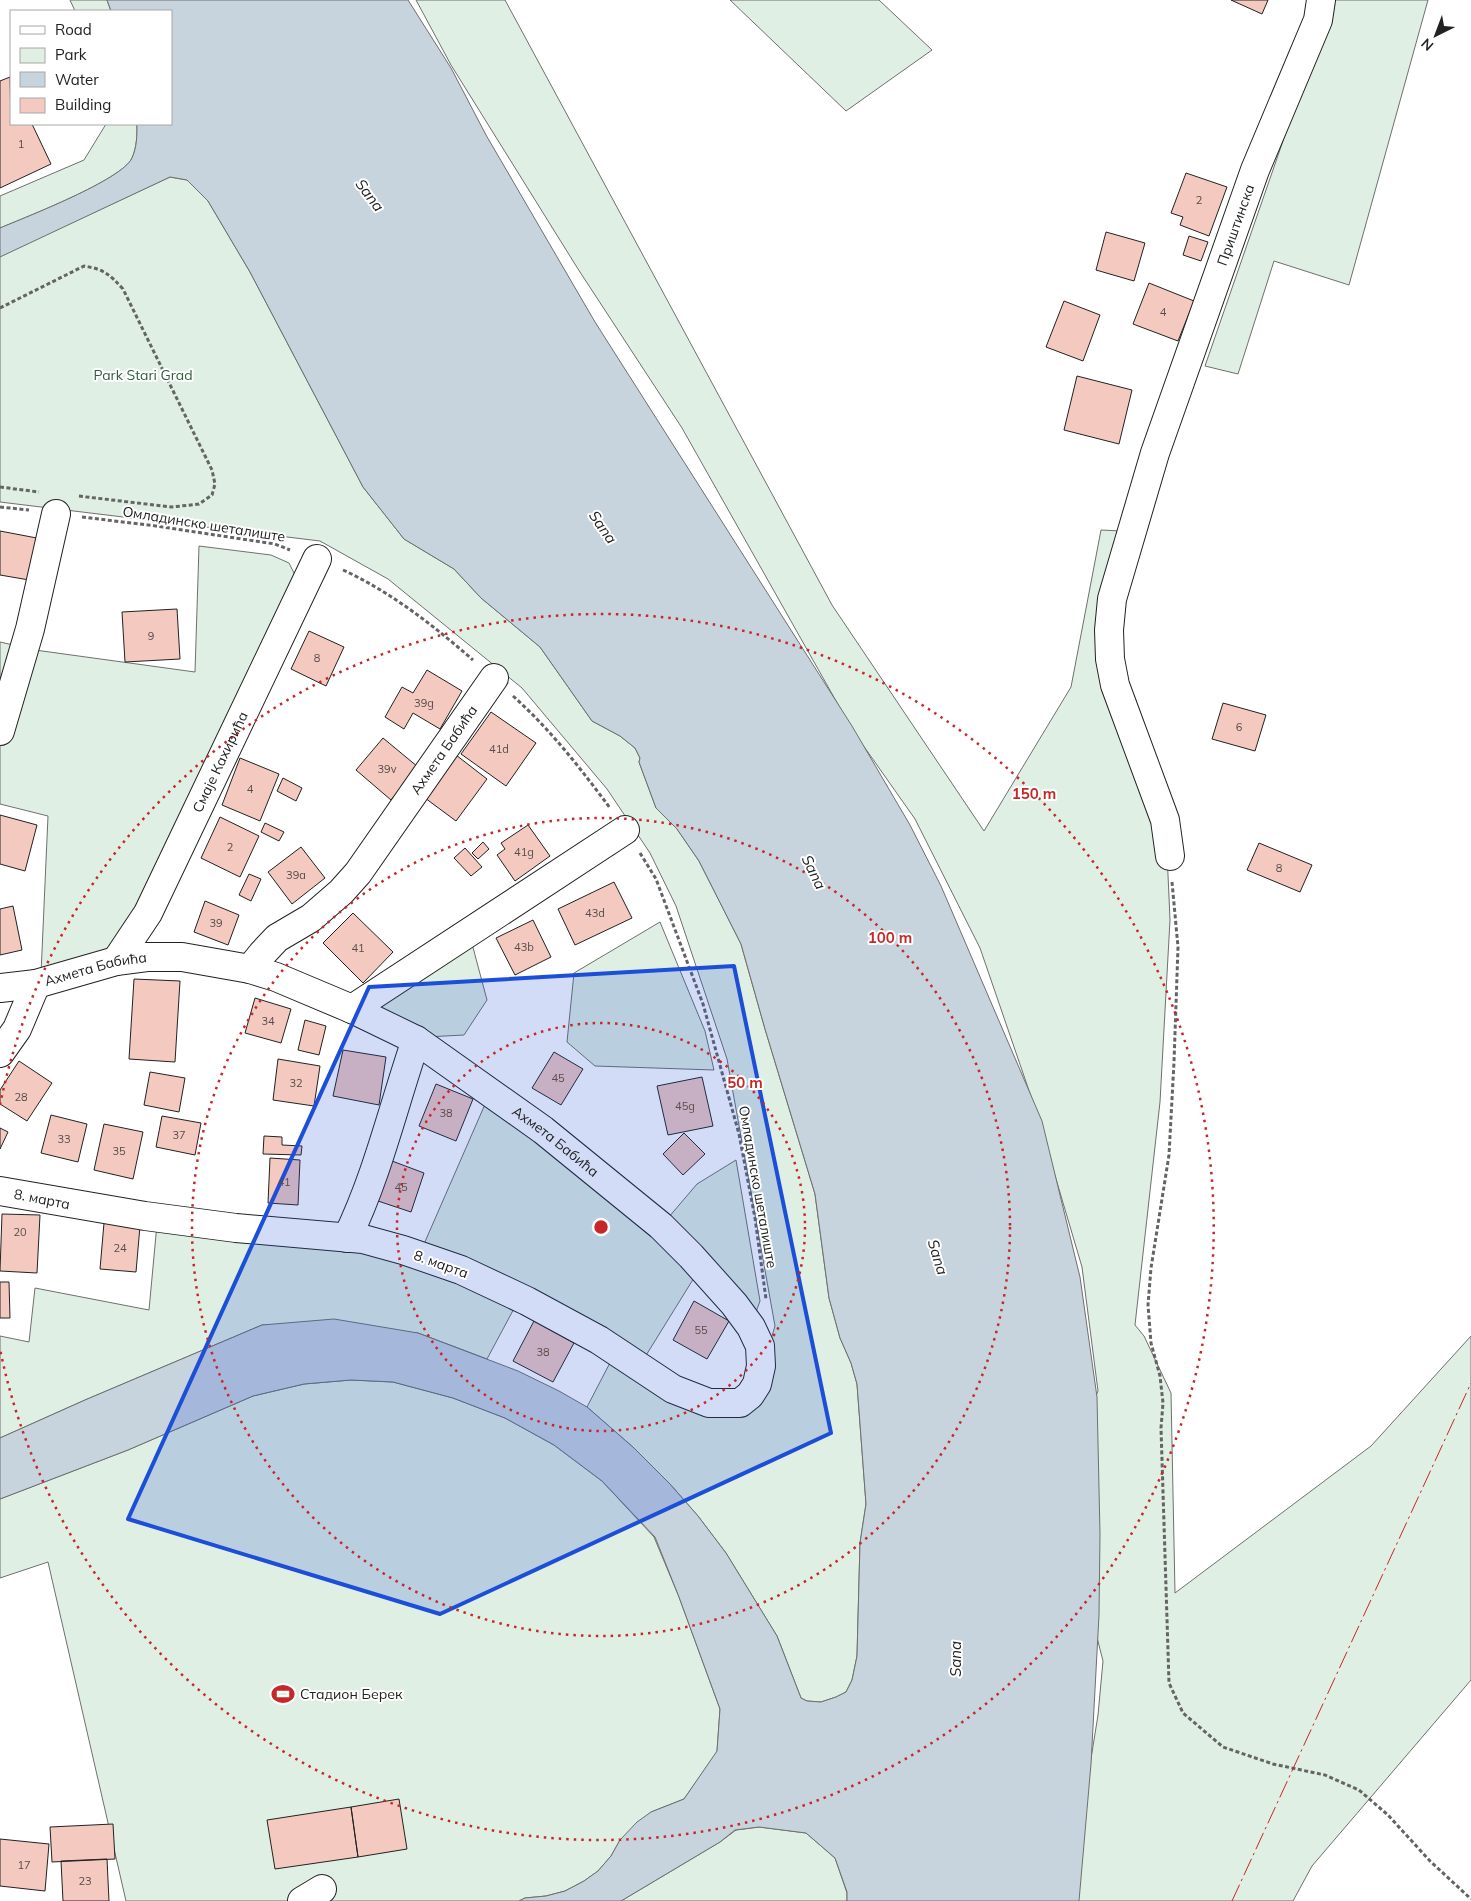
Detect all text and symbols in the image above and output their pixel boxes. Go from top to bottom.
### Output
legend [10,10,172,125]
north arrow [1411,10,1461,60]
text: Road [55,20,92,39]
text: N [1417,34,1437,55]
text: Park [55,45,87,64]
text: Water [55,70,99,89]
text: Building [55,95,111,114]
house number: 1 [18,137,24,151]
water label: Sana [352,175,388,215]
street label: Приштинска [1213,182,1258,268]
house number: 2 [1196,193,1203,207]
house number: 4 [1160,305,1167,319]
park label: Park Stari Grad [93,366,193,384]
street label: Омладинскo шеталиште [121,502,287,546]
water label: Sana [585,507,621,547]
house number: 9 [148,629,154,643]
house number: 8 [314,651,321,665]
house number: 39g [414,696,434,710]
street label: Ахмета Бабића [407,702,481,798]
street label: Смaје Кахирића [188,709,252,815]
house number: 6 [1236,720,1243,734]
house number: 41d [489,742,509,756]
house number: 39v [377,762,397,776]
house number: 4 [247,782,254,796]
text: 150 m [1012,784,1056,803]
house number: 2 [227,840,234,854]
house number: 41g [514,845,534,859]
water label: Sana [798,852,830,892]
house number: 8 [1276,861,1283,875]
house number: 39a [286,868,306,882]
house number: 43d [585,906,605,920]
house number: 39 [209,916,223,930]
text: 100 m [868,928,912,947]
house number: 43b [514,940,534,954]
house number: 41 [351,941,365,955]
street label: Ахмета Бабића [42,948,148,990]
house number: 34 [261,1014,275,1028]
house number: 45 [551,1071,565,1085]
text: 50 m [727,1073,763,1092]
house number: 32 [289,1076,303,1090]
house number: 28 [14,1090,28,1104]
house number: 45g [675,1099,695,1113]
street label: Ахмета Бабића [509,1102,602,1181]
street label: Омладинскo шеталиште [735,1104,781,1270]
house number: 38 [439,1106,453,1120]
house number: 37 [172,1128,186,1142]
house number: 33 [57,1132,71,1146]
house number: 35 [112,1144,126,1158]
house number: 41 [277,1175,291,1189]
house number: 45 [394,1180,408,1194]
street label: 8. марта [12,1185,72,1213]
centre of rings [592,1218,610,1236]
house number: 20 [13,1225,27,1239]
water label: Sana [924,1237,952,1277]
house number: 24 [113,1241,127,1255]
street label: 8. марта [411,1246,471,1282]
house number: 55 [694,1323,708,1337]
house number: 38 [536,1345,550,1359]
water label: Sana [946,1641,965,1677]
sports icon: Стадион Берек [270,1681,296,1707]
place label: Стадион Берек [300,1685,403,1703]
house number: 17 [17,1858,31,1872]
house number: 23 [78,1874,92,1888]

